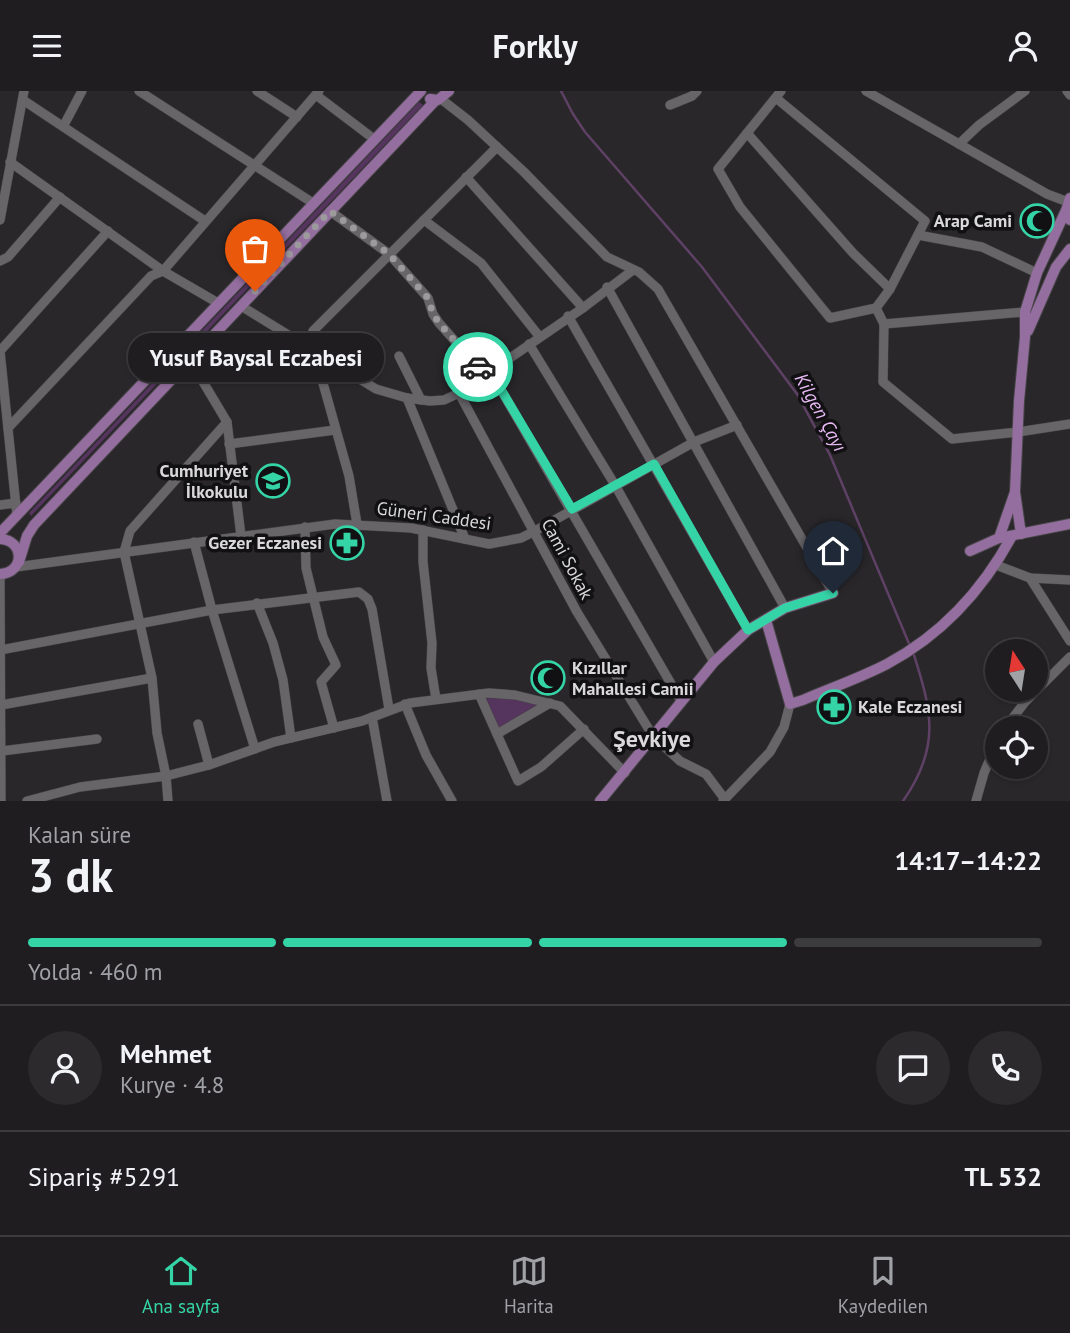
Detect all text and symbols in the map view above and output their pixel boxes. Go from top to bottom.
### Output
text: Forkly [492,25,578,67]
icon: menu [28,27,66,65]
icon: person [1004,27,1042,65]
mosque icon: Arap Cami [1018,202,1056,240]
place label: Arap Cami [934,209,1012,232]
pin [225,219,285,291]
icon: bag [236,230,274,268]
courier [443,332,513,402]
callout: Yusuf Baysal Eczabesi [127,333,383,382]
text: Yusuf Baysal Eczabesi [150,343,362,372]
icon: car [459,348,497,386]
water label: Kilgen Çayı [790,369,852,456]
place label: Cumhuriyet İlkokulu [159,459,249,503]
school or university icon: Cumhuriyet İlkokulu [254,462,292,500]
street label: Güneri Caddesi [375,496,493,535]
street label: Cami Sokak [537,514,599,604]
pin [803,521,863,593]
pharmacy icon: Gezer Eczanesi [328,524,366,562]
place label: Gezer Eczanesi [208,531,322,554]
icon: home [814,532,852,570]
north arrow [985,639,1048,702]
map controls [985,639,1048,779]
place label: Kızıllar Mahallesi Camii [572,656,694,700]
mosque icon: Kızıllar Mahallesi Camii [529,659,567,697]
pharmacy icon: Kale Eczanesi [815,688,853,726]
place label: Kale Eczanesi [858,695,962,718]
button: locate [985,716,1048,779]
district label: Şevkiye [613,723,691,754]
text: Kalan süre [28,820,131,849]
text: 14:17–14:22 [895,844,1042,877]
text: 3 dk [28,845,113,905]
text: Yolda · 460 m [28,957,163,986]
button: person [28,1031,102,1105]
button: chat [876,1031,950,1105]
button: phone [968,1031,1042,1105]
text: Mehmet [120,1037,211,1070]
text: Kurye · 4.8 [120,1070,224,1099]
text: Sipariş #5291 [28,1160,180,1193]
text: TL 532 [964,1160,1042,1193]
tab: Ana sayfa [142,1252,220,1318]
tab: Harita [504,1252,554,1318]
tab: Kaydedilen [838,1252,928,1318]

